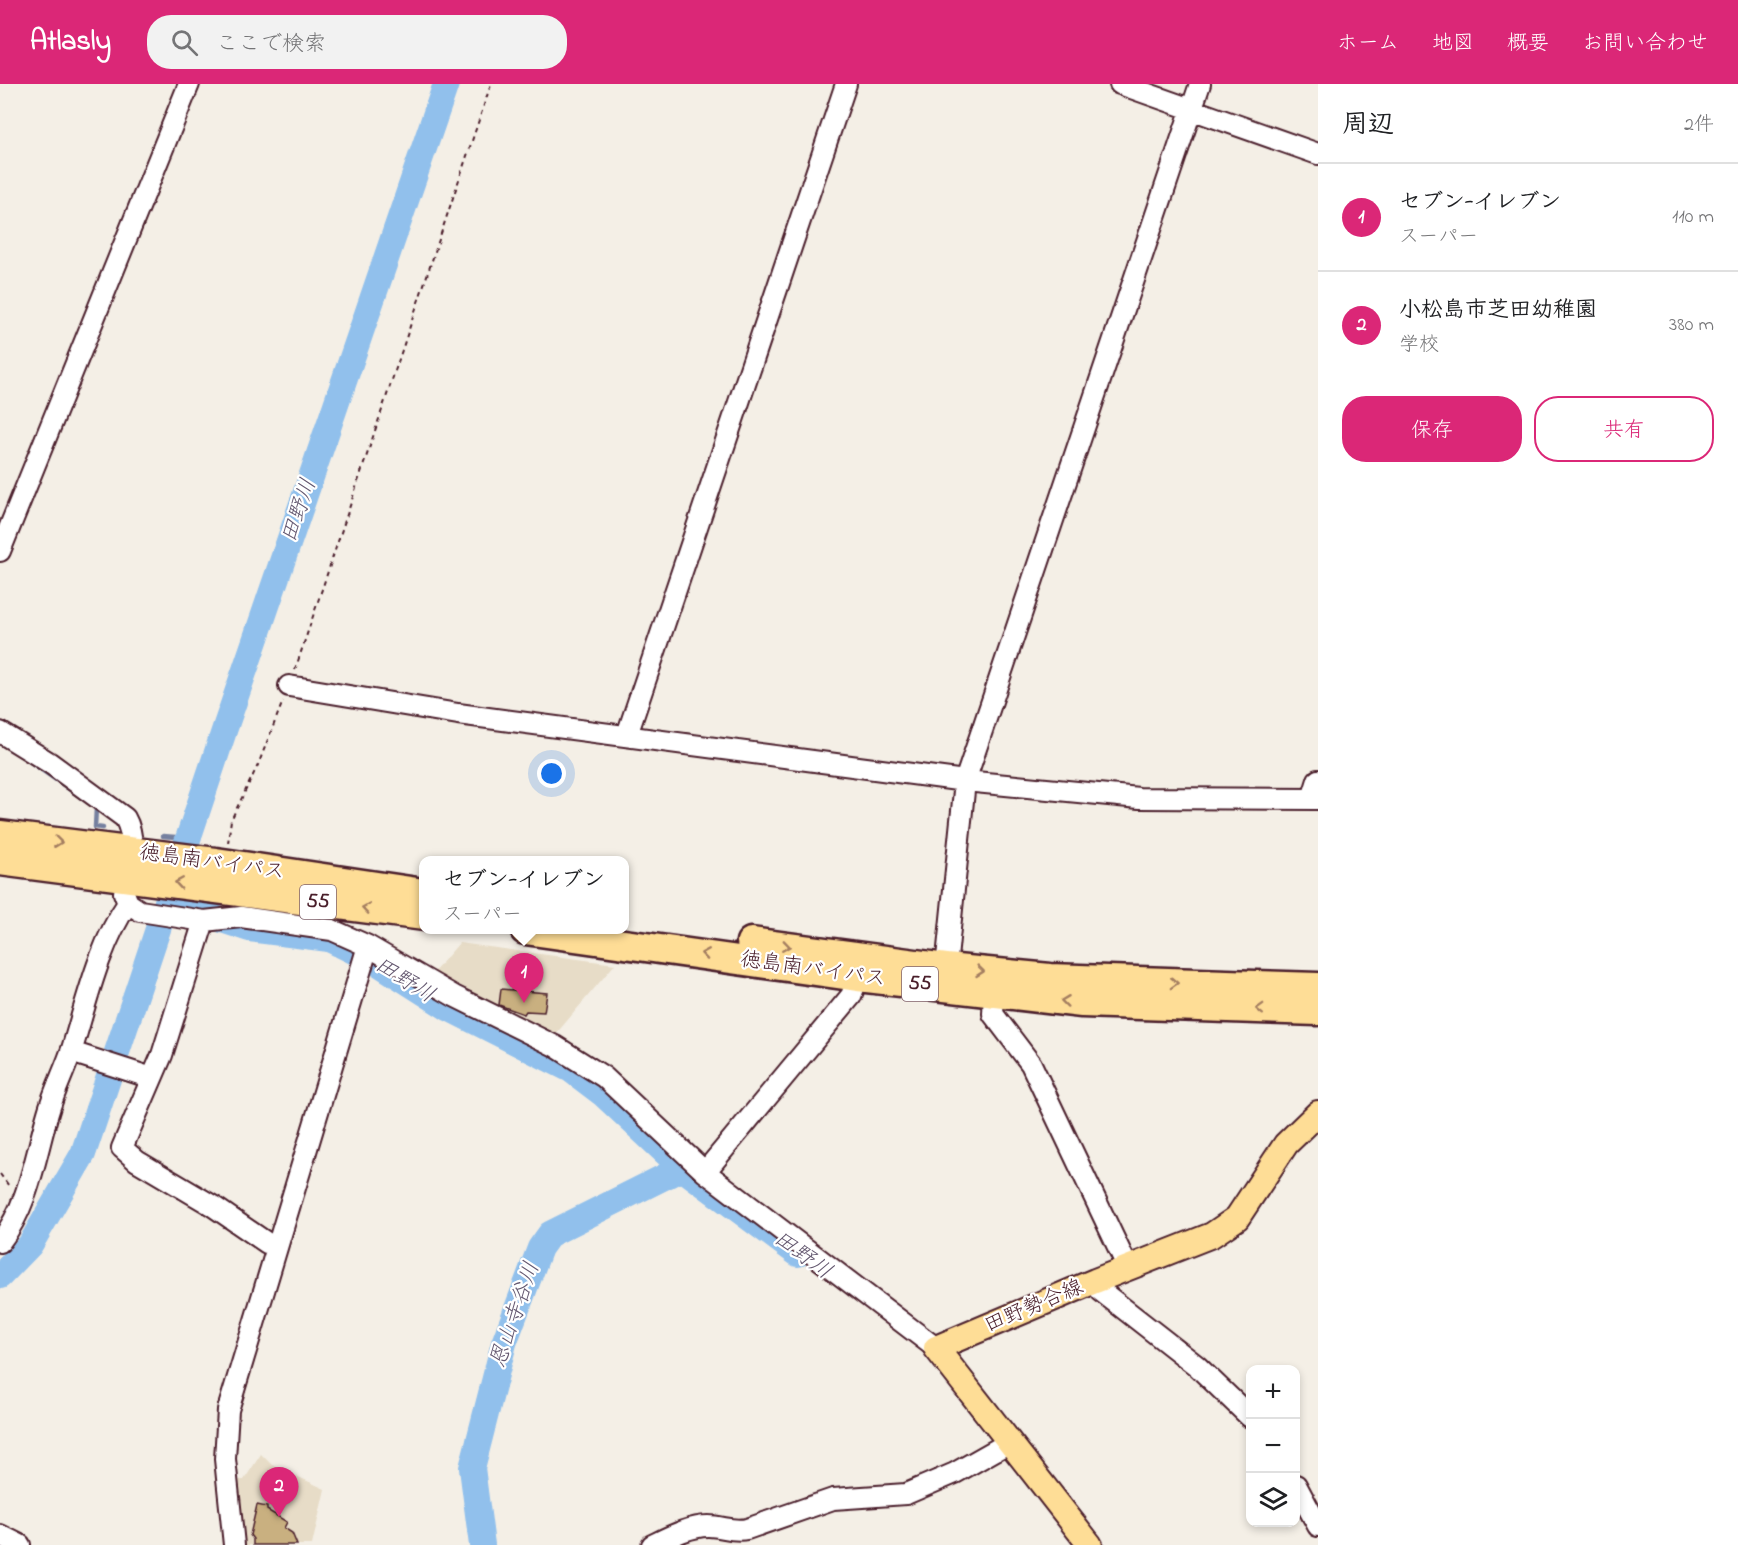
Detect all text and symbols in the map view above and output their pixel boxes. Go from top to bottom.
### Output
search box [147,15,567,69]
text: Atlasly [30,22,111,63]
icon: search [168,26,201,59]
text: ここで検索 [216,29,326,61]
text: ホーム [1337,29,1399,59]
text: 地図 [1432,29,1474,59]
text: 概要 [1507,29,1549,59]
text: お問い合わせ [1582,29,1708,59]
text: 周辺 [1342,107,1394,145]
text: 2件 [1684,111,1714,140]
text: セブン-イレブン [1399,187,1561,219]
text: 1 [1358,203,1365,232]
text: 110 m [1672,203,1714,232]
text: スーパー [1399,223,1478,252]
text: 小松島市芝田幼稚園 [1399,295,1597,327]
text: 2 [1357,311,1366,340]
text: 380 m [1669,311,1714,340]
text: 学校 [1399,331,1439,360]
button: 保存 [1342,396,1522,462]
button: 共有 [1534,396,1714,462]
water label: 田野川 [274,475,326,547]
your location [537,759,566,788]
one-way arrow [53,836,63,848]
street label: 徳島南バイパス [137,838,287,888]
popup [419,856,629,934]
text: セブン-イレブン [443,865,605,897]
one-way arrow [175,877,184,889]
road number: 55 [300,885,336,919]
text: スーパー [443,901,522,930]
one-way arrow [361,903,370,915]
one-way arrow [782,940,791,952]
street label: 徳島南バイパス [738,945,888,995]
one-way arrow [700,949,709,961]
water label: 田野川 [368,950,440,1012]
pin: 1 [504,954,544,1003]
one-way arrow [975,964,984,977]
road number: 55 [902,967,938,1001]
one-way arrow [1170,976,1179,989]
one-way arrow [1060,995,1069,1008]
one-way arrow [1255,1002,1264,1015]
water label: 田野川 [766,1224,838,1288]
water label: 恩山寺谷川 [483,1258,549,1372]
street label: 田野勢合線 [980,1273,1088,1341]
map controls [1246,1365,1300,1527]
button: + [1246,1365,1300,1419]
button: − [1246,1419,1300,1473]
pin: 2 [260,1468,298,1517]
button: layers [1246,1473,1300,1527]

